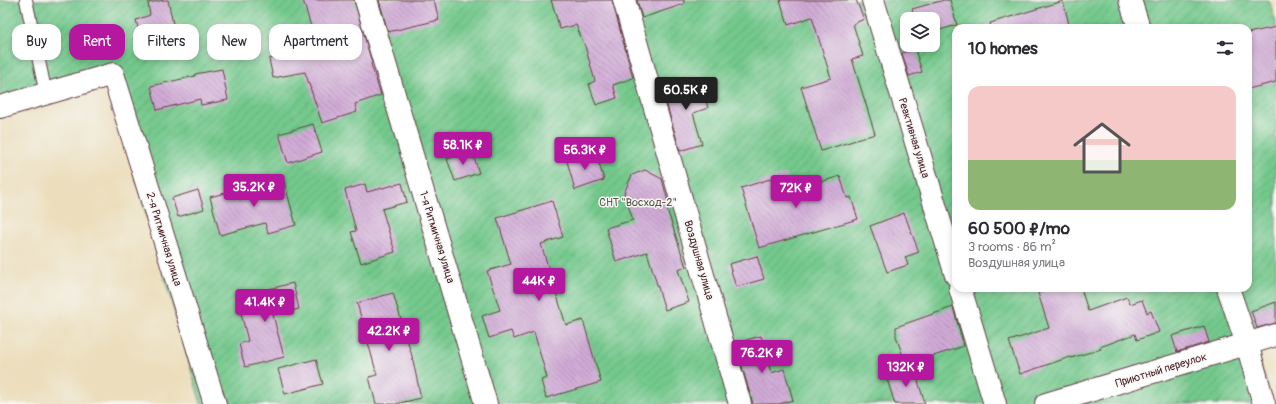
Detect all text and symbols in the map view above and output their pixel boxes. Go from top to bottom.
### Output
map controls [900,12,940,52]
button: layers [900,12,940,52]
chip: Buy [12,24,61,60]
chip: Rent [69,24,125,60]
chip: Filters [133,24,199,60]
chip: New [207,24,261,60]
chip: Apartment [269,24,362,60]
icon: filters [1214,37,1236,59]
text: 10 homes [968,38,1038,59]
pin: 60.5K ₽ [649,77,723,111]
text: 60.5K ₽ [664,82,708,98]
street label: Реактивная улица [896,96,932,180]
icon: home [1066,112,1138,184]
pin: 58.1K ₽ [426,132,500,166]
text: 58.1K ₽ [443,137,483,153]
pin: 56.3K ₽ [548,137,622,171]
text: 56.3K ₽ [563,142,607,158]
pin: 35.2K ₽ [217,174,291,208]
pin: 72K ₽ [768,175,824,209]
text: 35.2K ₽ [233,179,275,195]
text: 72K ₽ [780,180,812,196]
street label: 1-я Ритмичная улица [417,189,457,285]
street label: 2-я Ритмичная улица [144,190,184,288]
park label: СНТ "Восход-2" [599,196,677,209]
text: 60 500 ₽/mo [968,218,1070,239]
street label: Воздушная улица [681,219,717,301]
text: 3 rooms · 86 m² [968,239,1056,255]
text: Воздушная улица [968,255,1065,271]
pin: 44K ₽ [511,268,567,302]
text: 44K ₽ [522,273,556,289]
pin: 41.4K ₽ [228,289,302,323]
text: 41.4K ₽ [244,294,286,310]
pin: 42.2K ₽ [352,318,426,352]
text: 42.2K ₽ [367,323,411,339]
pin: 76.2K ₽ [725,340,799,374]
text: 76.2K ₽ [740,345,784,361]
street label: Приютный переулок [1114,350,1208,390]
pin: 132K ₽ [873,354,939,388]
text: 132K ₽ [887,359,925,375]

